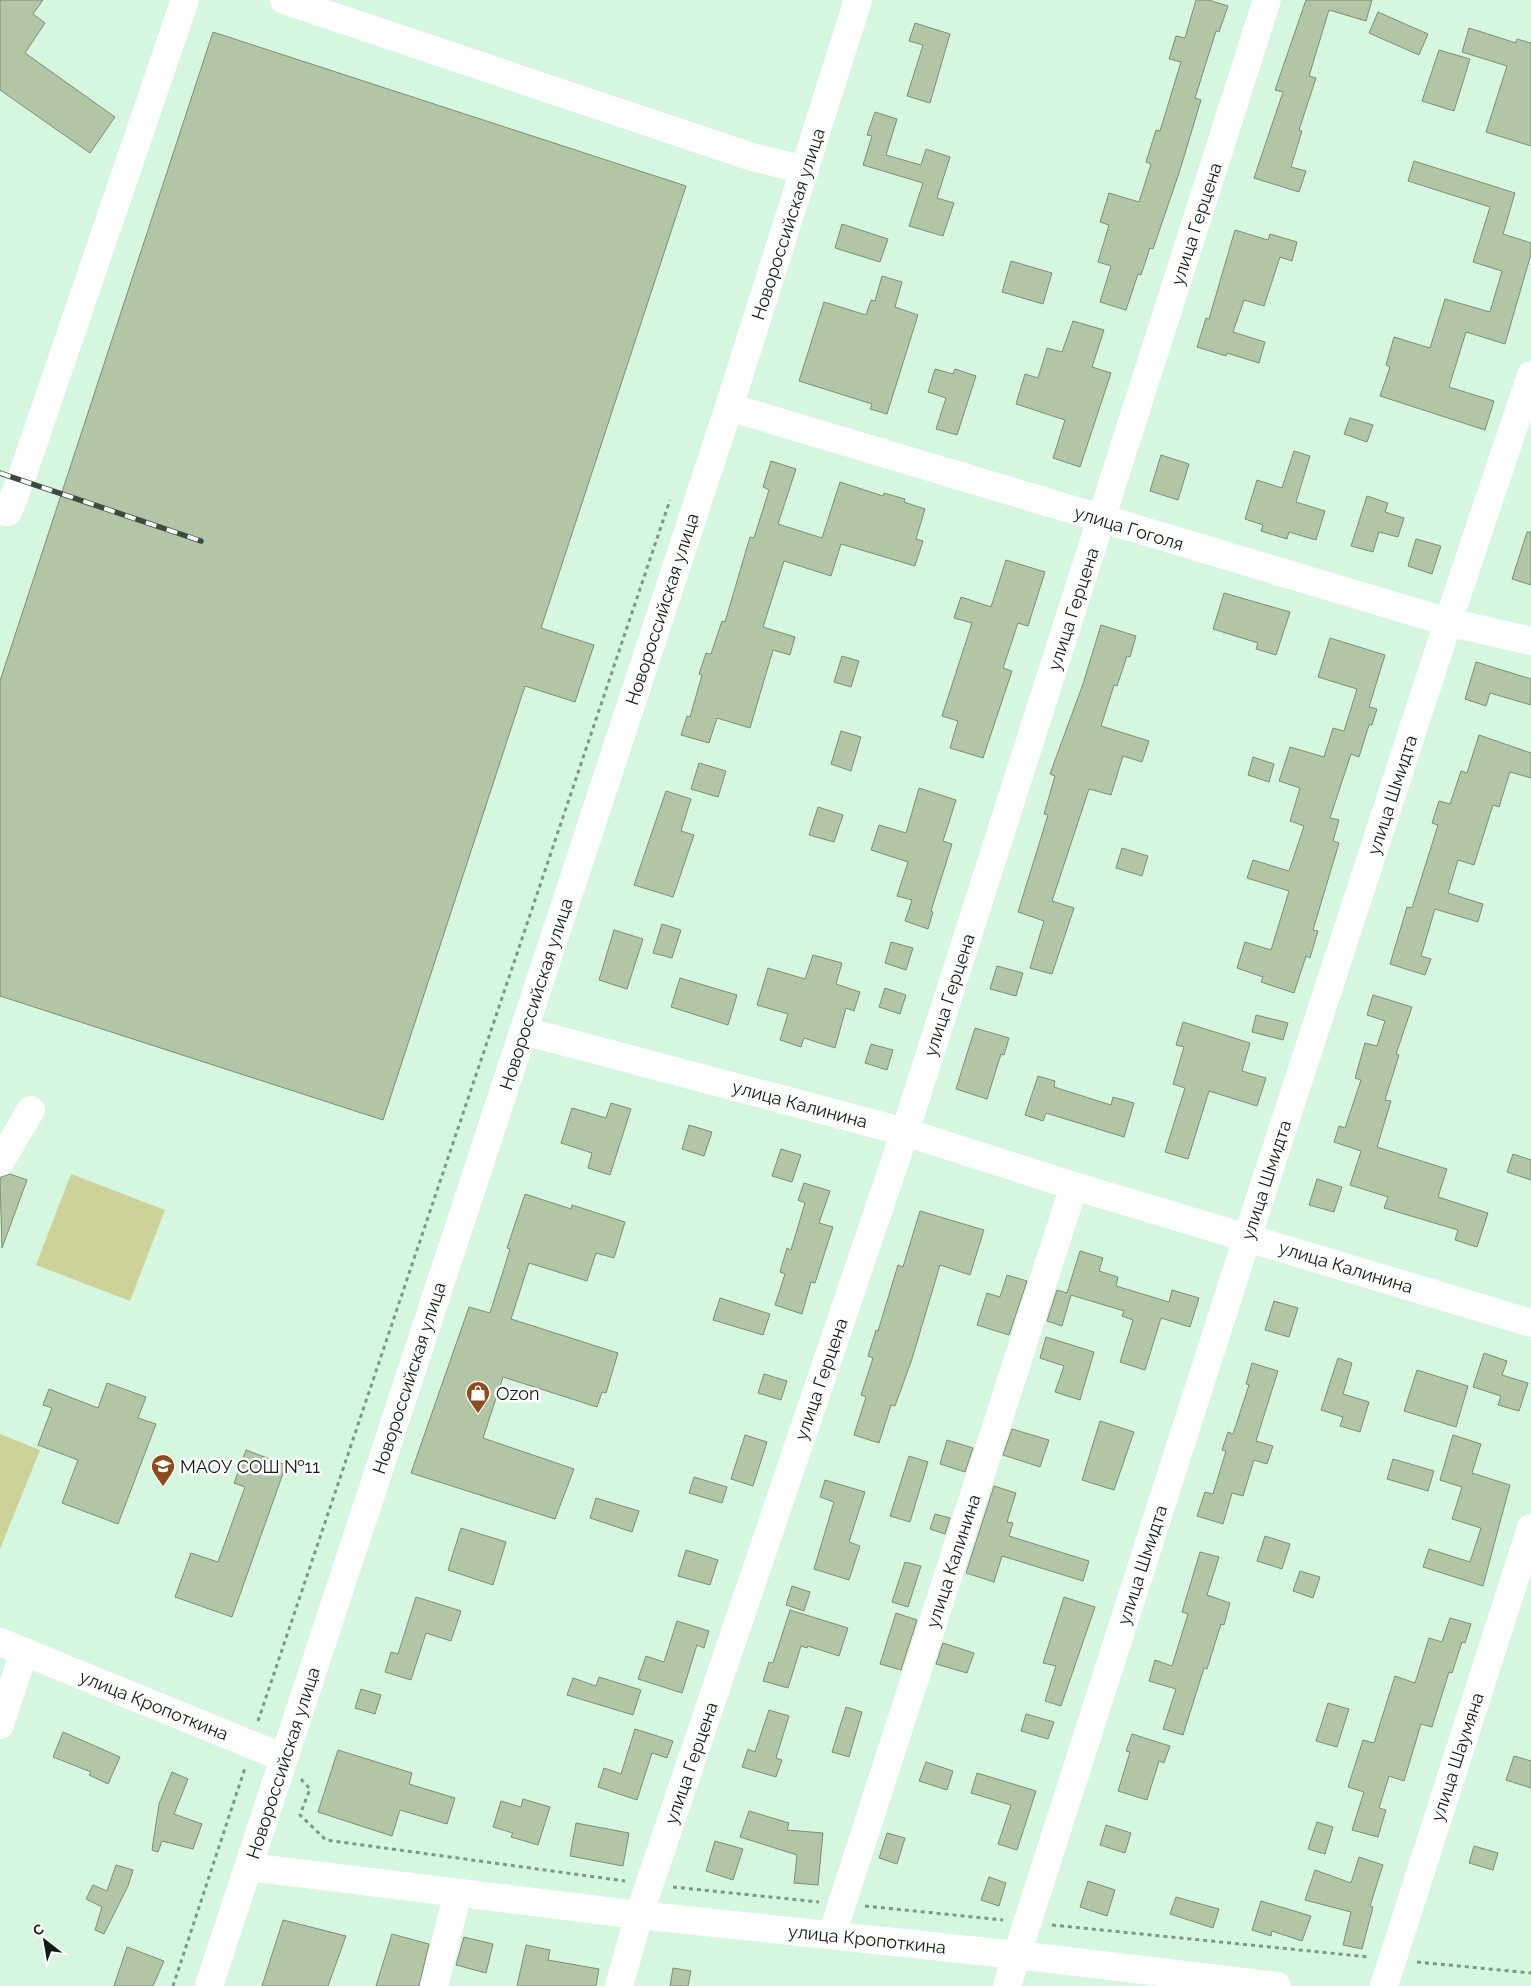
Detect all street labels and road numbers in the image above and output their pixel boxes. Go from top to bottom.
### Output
street label: Новороссийская улица [747,125,829,323]
street label: улица Герцена [1166,160,1226,288]
street label: улица Гоголя [1072,501,1186,555]
street label: Новороссийская улица [621,510,703,708]
street label: улица Герцена [1043,545,1103,673]
street label: улица Шмидта [1363,732,1421,858]
street label: Новороссийская улица [495,895,577,1093]
street label: улица Герцена [919,931,979,1059]
street label: улица Калинина [730,1076,870,1132]
street label: улица Шмидта [1237,1117,1295,1243]
street label: улица Калинина [1276,1237,1416,1297]
street label: Новороссийская улица [368,1279,450,1477]
street label: улица Герцена [790,1315,852,1443]
street label: улица Калинина [922,1492,984,1630]
street label: улица Шмидта [1113,1502,1171,1628]
street label: Новороссийская улица [242,1664,324,1862]
street label: улица Кропоткина [77,1666,231,1744]
street label: улица Шаумяна [1426,1690,1488,1824]
street label: улица Герцена [660,1699,722,1827]
street label: улица Кропоткина [787,1920,947,1958]

